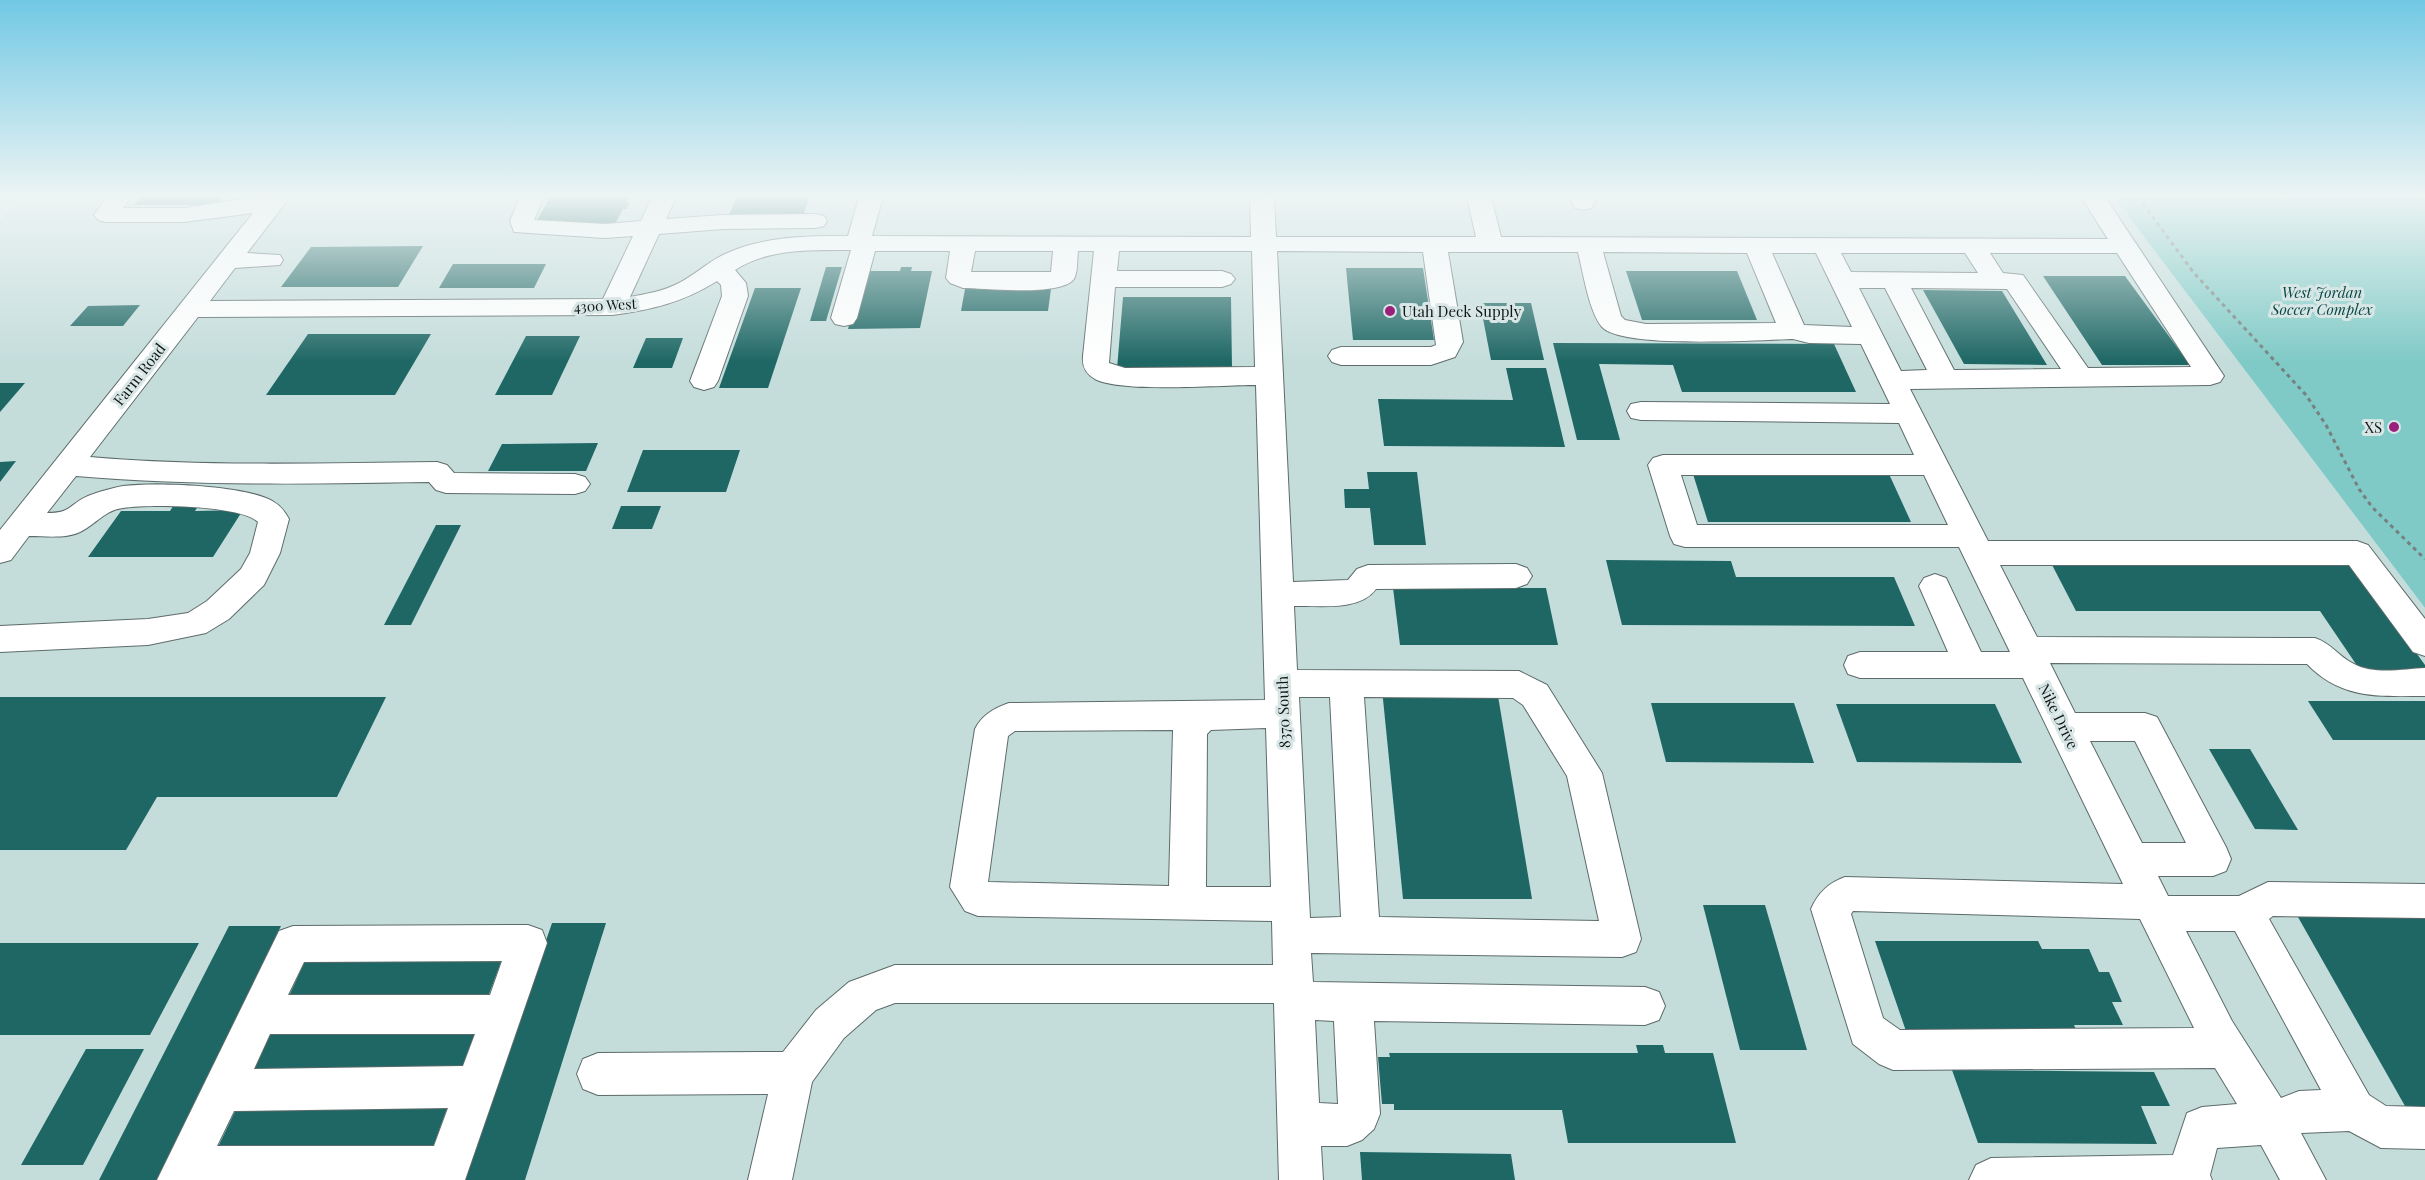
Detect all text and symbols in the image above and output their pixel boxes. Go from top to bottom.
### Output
park label: West Jordan Soccer Complex [2270,282,2373,319]
street label: 4300 West [573,294,638,316]
place label: Utah Deck Supply [1402,301,1522,321]
marker: Utah Deck Supply [1383,304,1397,318]
street label: Farm Road [108,339,170,409]
place label: XS [2364,417,2382,437]
marker: XS [2387,420,2401,434]
street label: 8370 South [1272,675,1294,749]
street label: Nike Drive [2035,680,2083,752]

